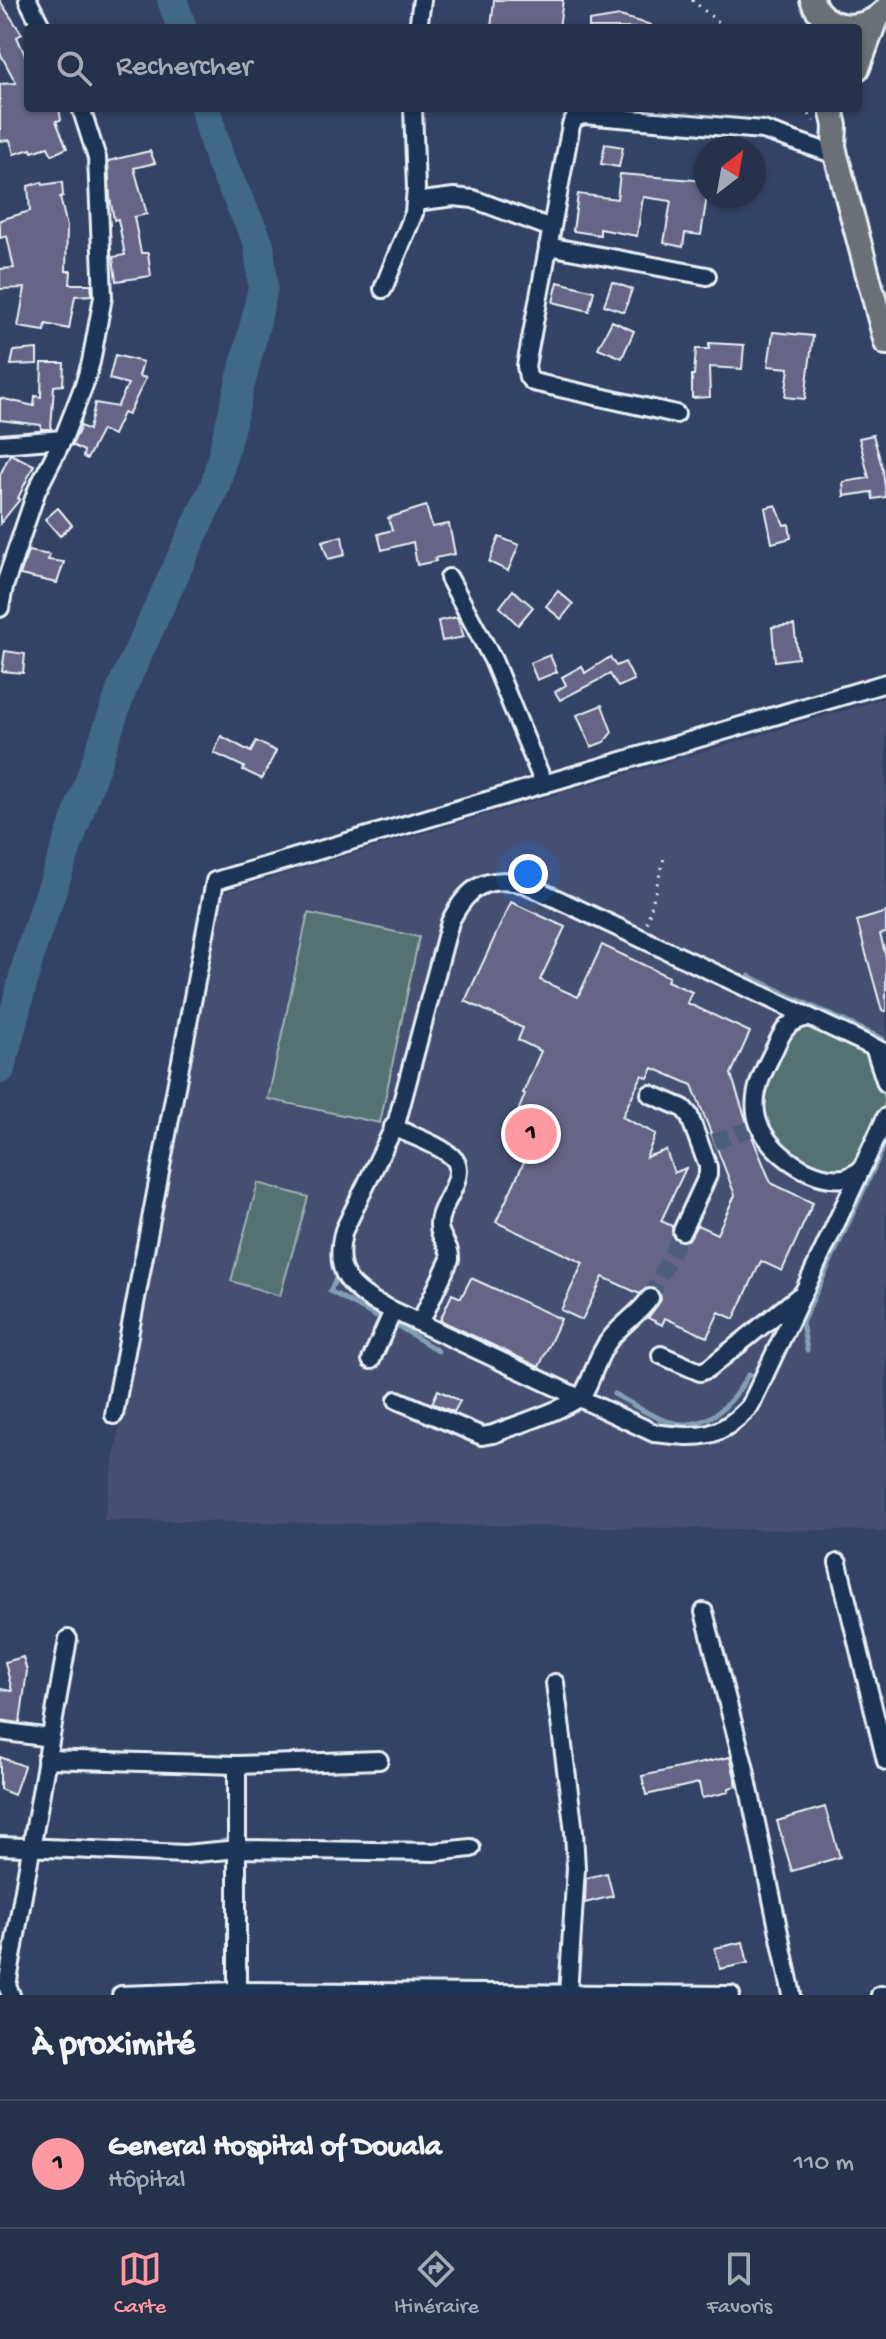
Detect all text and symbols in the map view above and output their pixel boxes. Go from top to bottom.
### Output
search box [24,24,862,112]
icon: search [52,46,96,90]
text: Rechercher [116,51,252,86]
north arrow [694,136,766,208]
your location [508,854,548,894]
pin: 1 [505,1104,557,1164]
text: À proximité [32,2027,195,2067]
text: General Hospital of Douala [108,2131,442,2166]
text: 1 [53,2149,63,2180]
text: 110 m [794,2149,854,2180]
text: Hôpital [108,2166,186,2197]
tab: Carte [114,2247,166,2321]
tab: Itinéraire [394,2247,479,2321]
tab: Favoris [707,2247,772,2321]

